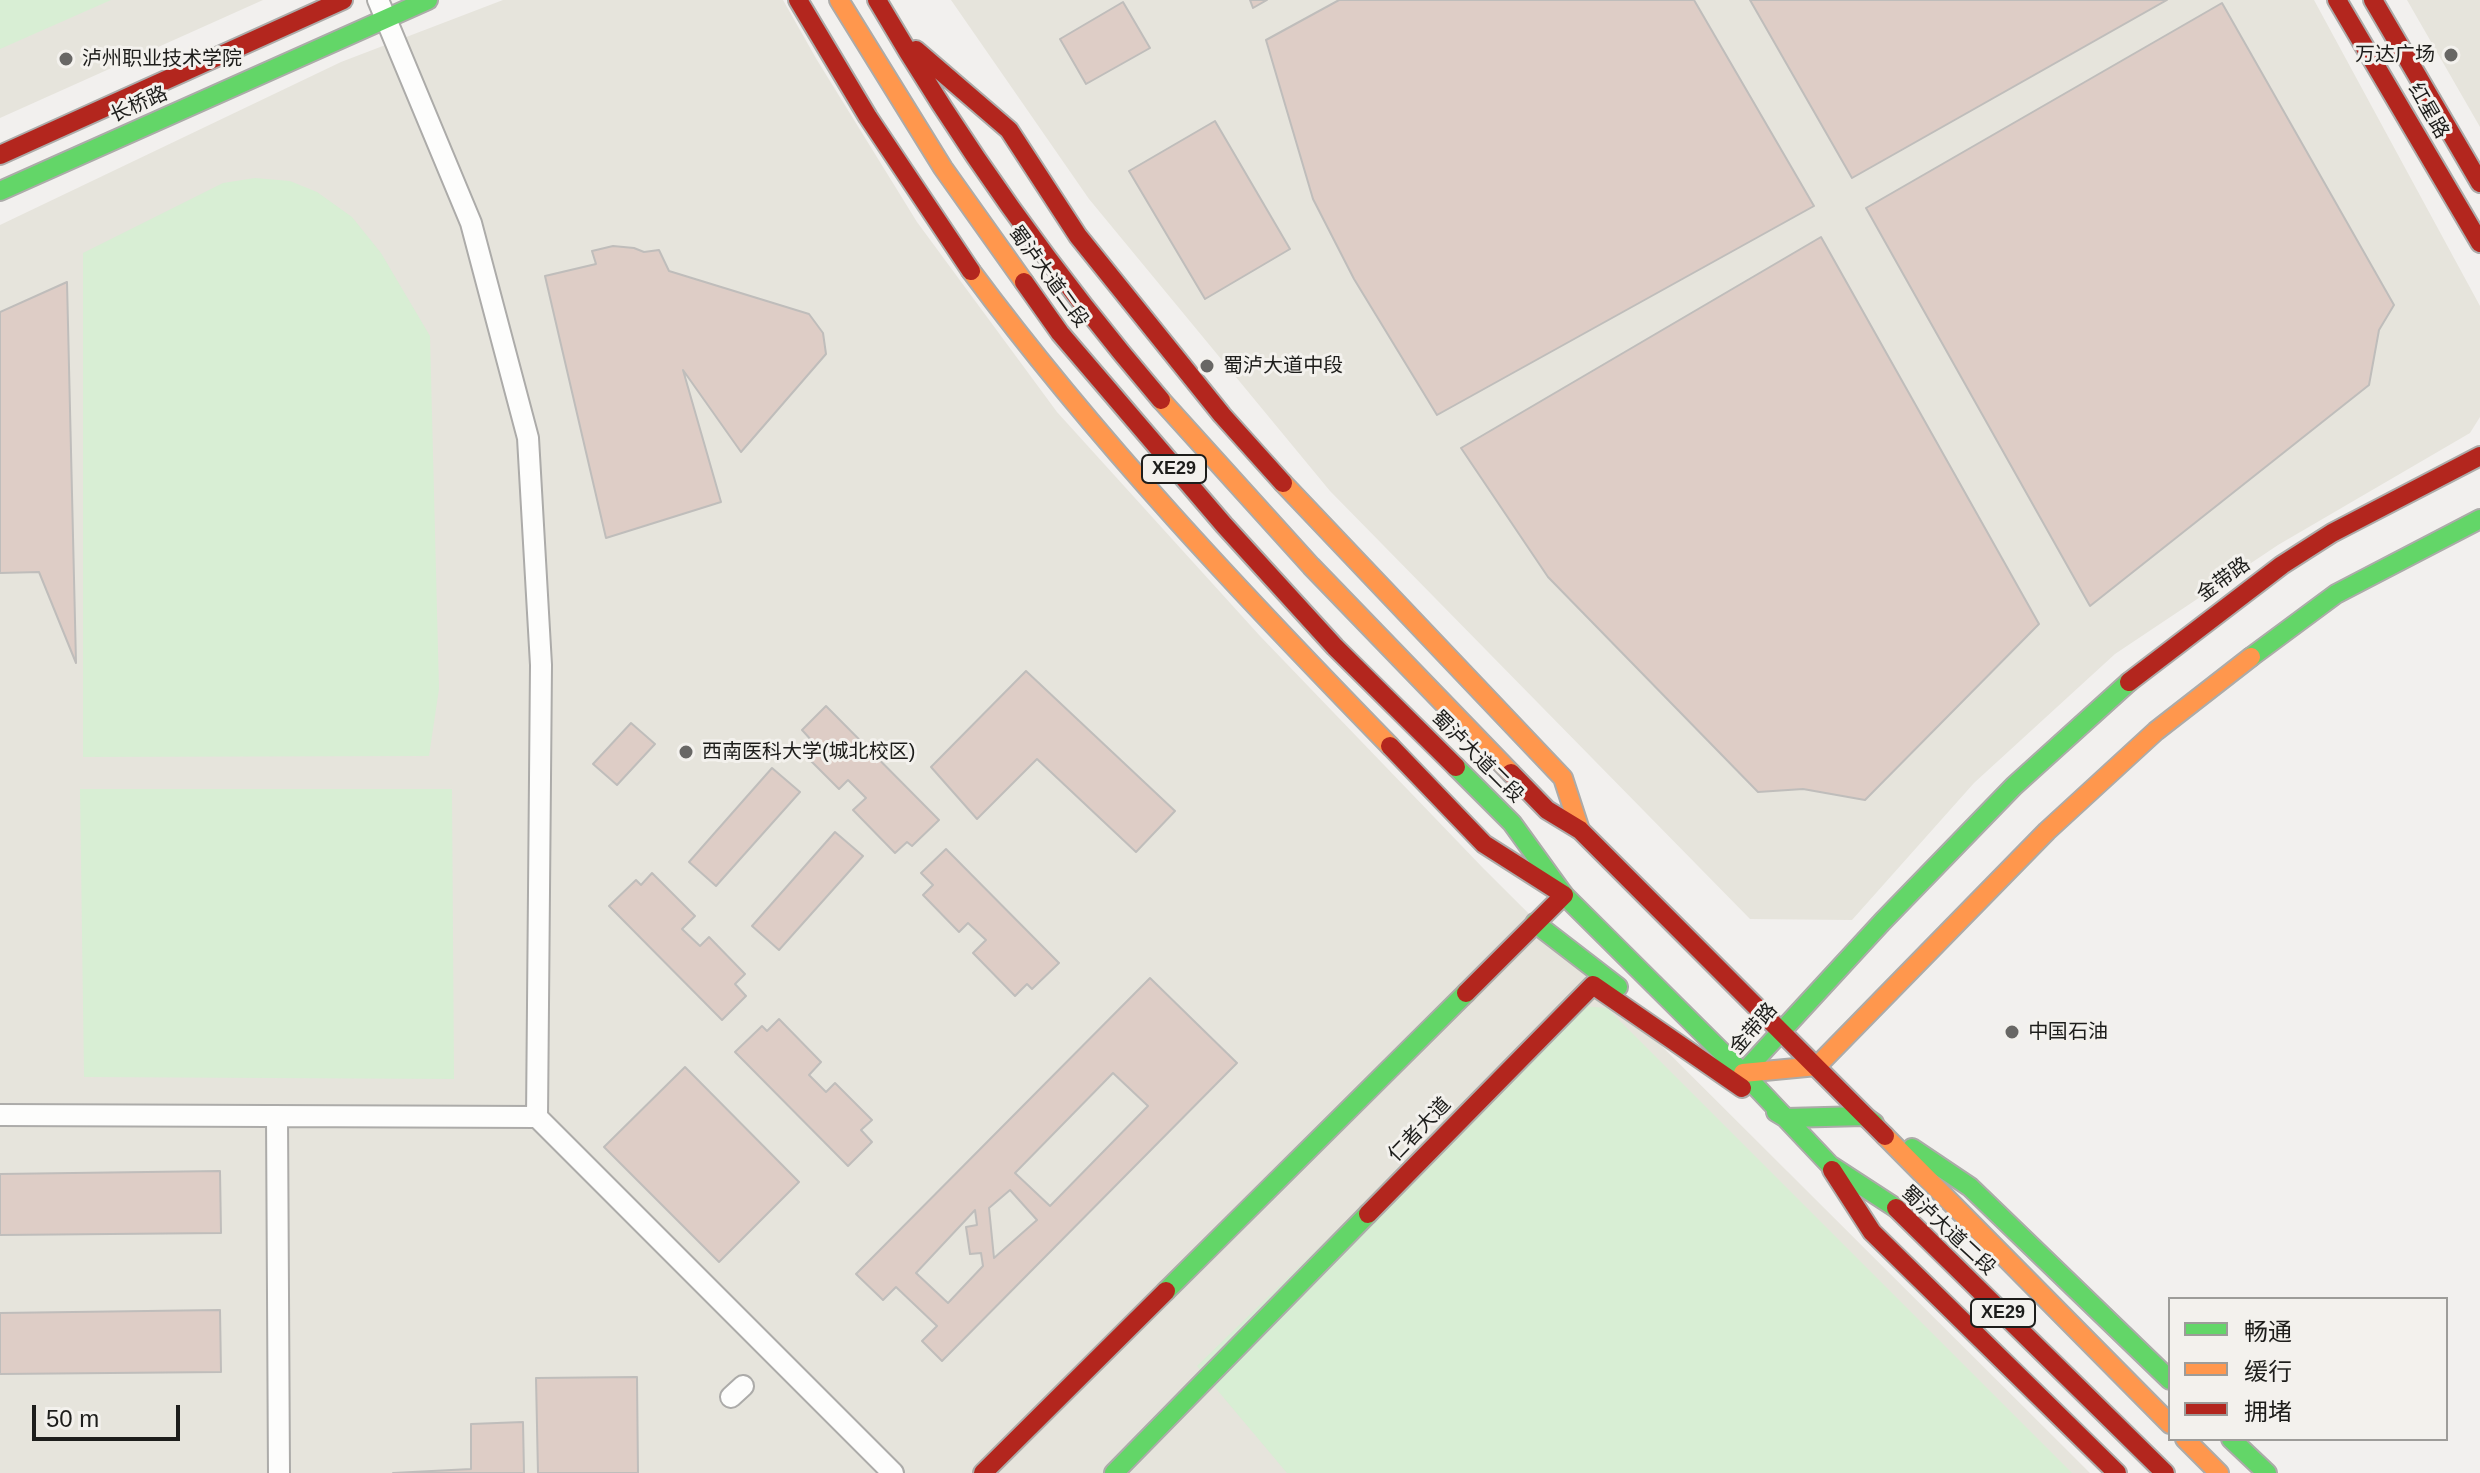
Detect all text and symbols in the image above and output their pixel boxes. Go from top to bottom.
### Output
place label: 万达广场 [2355,43,2435,67]
marker: 万达广场 [2442,46,2460,64]
place label: 泸州职业技术学院 [82,47,242,71]
marker: 泸州职业技术学院 [57,50,75,68]
street label: 红星路 [2403,79,2453,143]
street label: 长桥路 [107,82,171,128]
street label: 蜀泸大道二段 [1003,221,1093,333]
place label: 蜀泸大道中段 [1223,354,1343,378]
marker: 蜀泸大道中段 [1198,357,1216,375]
road number: XE29 [1142,455,1206,483]
street label: 金带路 [2193,553,2255,607]
street label: 蜀泸大道二段 [1426,706,1528,808]
place label: 西南医科大学(城北校区) [702,740,915,764]
marker: 西南医科大学(城北校区) [677,743,695,761]
street label: 金带路 [1725,998,1783,1060]
place label: 中国石油 [2028,1020,2108,1044]
marker: 中国石油 [2003,1023,2021,1041]
street label: 仁者大道 [1384,1093,1456,1167]
street label: 蜀泸大道二段 [1896,1181,2000,1281]
legend [2168,1297,2448,1441]
road number: XE29 [1971,1299,2035,1327]
text: 畅通 [2244,1318,2292,1345]
text: 缓行 [2244,1358,2292,1385]
scale bar [36,1389,184,1439]
text: 拥堵 [2244,1398,2292,1425]
text: 50 m [46,1405,99,1432]

